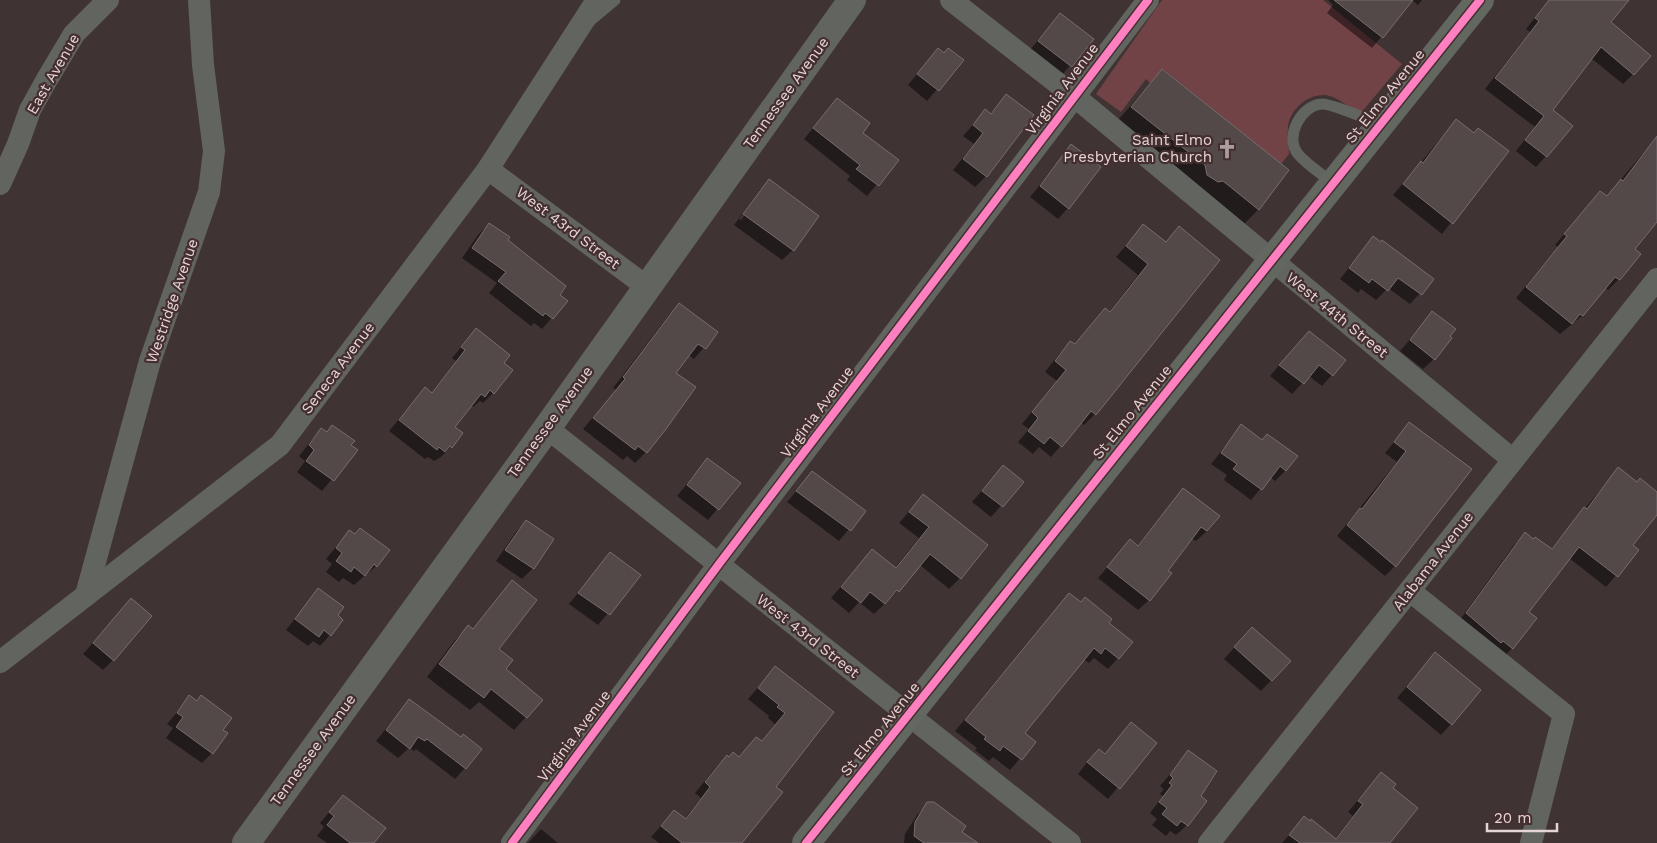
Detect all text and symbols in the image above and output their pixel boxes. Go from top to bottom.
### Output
street label: East Avenue [23,31,83,117]
street label: Tennessee Avenue [739,34,833,152]
street label: Virginia Avenue [1022,39,1102,139]
street label: St Elmo Avenue [1341,45,1429,147]
place label: Saint Elmo Presbyterian Church [1063,131,1212,166]
church icon: Saint Elmo Presbyterian Church [1216,138,1238,160]
street label: West 43rd Street [513,183,624,273]
street label: Westridge Avenue [142,236,202,366]
street label: West 44th Street [1282,268,1392,362]
street label: Seneca Avenue [298,319,378,417]
street label: St Elmo Avenue [1088,361,1176,463]
street label: Virginia Avenue [777,362,857,462]
street label: Tennessee Avenue [503,363,597,481]
street label: Alabama Avenue [1389,508,1477,614]
street label: West 43rd Street [753,590,863,682]
street label: St Elmo Avenue [836,678,924,780]
street label: Virginia Avenue [534,686,614,786]
street label: Tennessee Avenue [266,691,360,809]
scale bar [1487,800,1557,832]
text: 20 m [1494,809,1532,827]

